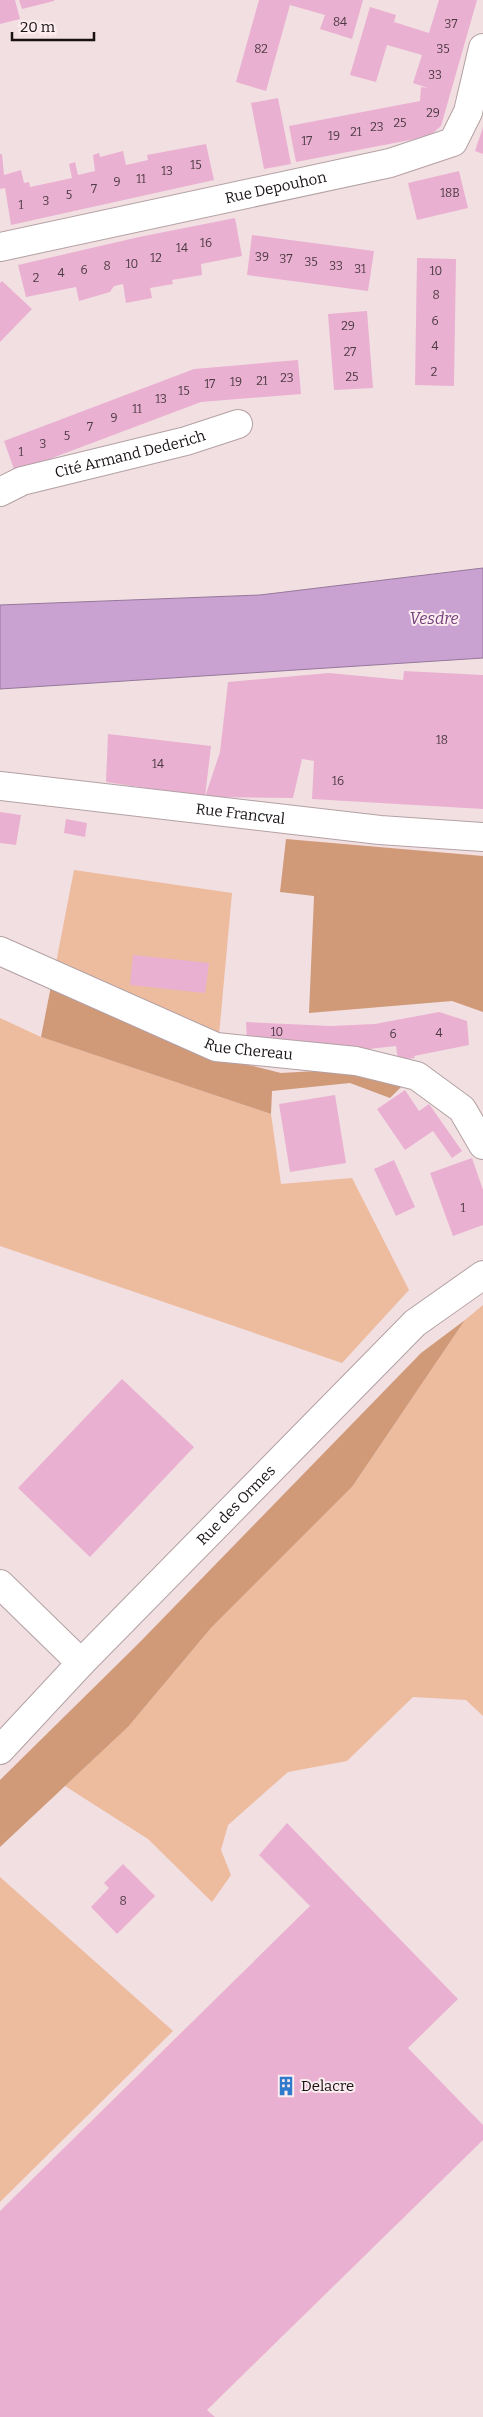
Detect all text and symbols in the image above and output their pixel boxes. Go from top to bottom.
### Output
scale bar [12,10,95,42]
house number: 84 [333,15,347,29]
house number: 37 [445,17,457,31]
text: 20 m [20,18,56,36]
house number: 82 [254,42,268,56]
house number: 35 [436,42,450,56]
house number: 33 [428,68,442,82]
house number: 29 [426,106,440,120]
house number: 25 [394,116,406,130]
house number: 23 [370,120,384,134]
house number: 21 [350,125,362,139]
house number: 19 [328,129,340,143]
house number: 17 [302,134,312,148]
house number: 15 [190,158,202,172]
house number: 13 [161,164,173,178]
street label: Rue Depouhon [223,168,329,207]
house number: 11 [136,172,146,186]
house number: 9 [113,175,121,189]
house number: 7 [91,182,97,196]
house number: 18B [440,186,460,200]
house number: 5 [66,188,72,202]
house number: 3 [43,194,50,208]
house number: 1 [19,198,24,212]
house number: 16 [200,236,212,250]
house number: 14 [176,241,188,255]
house number: 39 [255,250,269,264]
house number: 12 [150,251,162,265]
house number: 37 [280,252,292,266]
house number: 35 [304,255,318,269]
house number: 10 [126,257,138,271]
house number: 8 [103,259,111,273]
house number: 33 [329,259,343,273]
house number: 31 [354,262,366,276]
house number: 6 [80,263,88,277]
house number: 10 [430,264,442,278]
house number: 4 [57,266,65,280]
house number: 2 [33,271,39,285]
house number: 8 [432,288,440,302]
house number: 6 [431,314,439,328]
house number: 29 [341,319,355,333]
house number: 4 [431,339,439,353]
house number: 27 [344,345,356,359]
house number: 2 [431,365,437,379]
house number: 25 [346,370,358,384]
house number: 23 [280,371,294,385]
house number: 21 [256,374,268,388]
house number: 19 [230,375,242,389]
house number: 17 [205,377,215,391]
house number: 15 [178,384,190,398]
house number: 13 [155,392,167,406]
house number: 11 [132,402,142,416]
house number: 9 [110,411,118,425]
house number: 7 [87,420,93,434]
street label: Cité Armand Dederich [53,426,208,482]
house number: 5 [64,429,70,443]
house number: 3 [40,437,47,451]
house number: 1 [19,445,24,459]
water label: Vesdre [409,609,459,628]
house number: 18 [436,733,448,747]
house number: 14 [152,757,164,771]
house number: 16 [332,774,344,788]
street label: Rue Francval [195,800,286,828]
house number: 10 [271,1025,283,1039]
house number: 4 [435,1026,443,1040]
house number: 6 [389,1027,397,1041]
street label: Rue Chereau [201,1034,294,1064]
house number: 1 [461,1201,466,1215]
street label: Rue des Ormes [193,1462,279,1549]
house number: 8 [119,1894,127,1908]
building icon: Delacre [275,2075,297,2097]
place label: Delacre [301,2077,354,2095]

